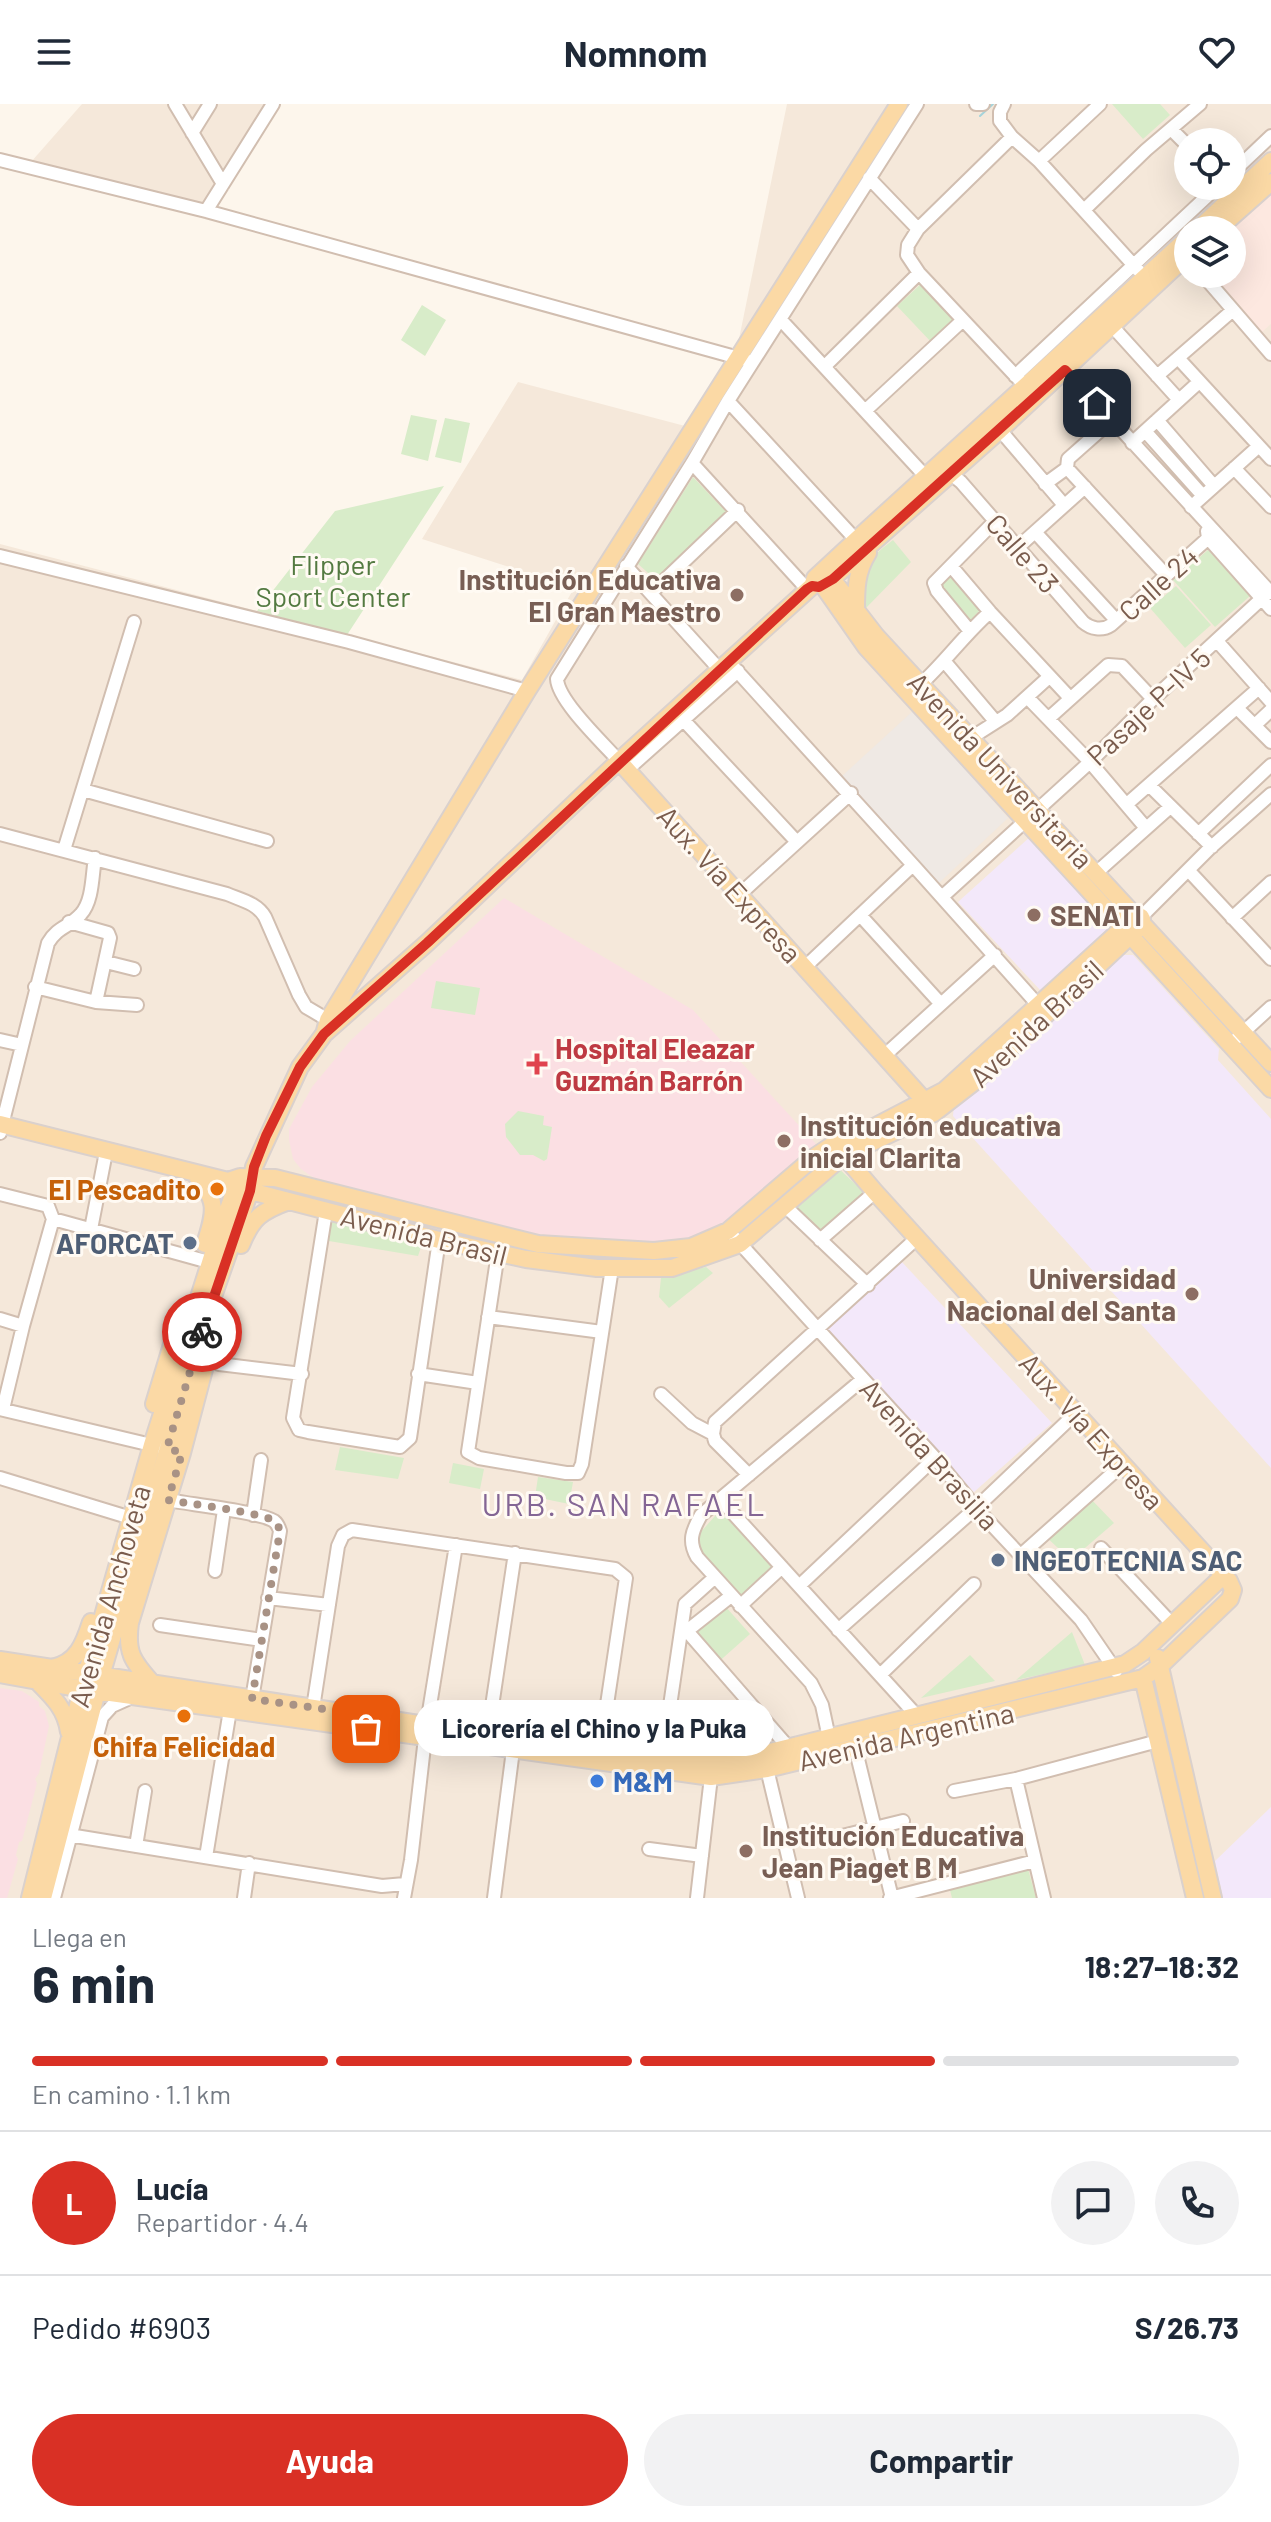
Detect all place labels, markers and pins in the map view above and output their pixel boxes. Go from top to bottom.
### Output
pin [1063,369,1131,437]
place label: Institución Educativa El Gran Maestro [459,562,721,628]
marker: Institución Educativa El Gran Maestro [728,586,746,604]
place label: SENATI [1050,898,1142,932]
marker: SENATI [1025,906,1043,924]
place label: Hospital Eleazar Guzmán Barrón [555,1031,755,1097]
marker: Hospital Eleazar Guzmán Barrón [526,1053,548,1075]
place label: Institución educativa inicial Clarita [800,1108,1061,1174]
marker: Institución educativa inicial Clarita [775,1132,793,1150]
place label: El Pescadito [48,1172,201,1206]
marker: El Pescadito [208,1180,226,1198]
place label: AFORCAT [56,1226,174,1260]
marker: AFORCAT [181,1234,199,1252]
place label: Universidad Nacional del Santa [947,1261,1176,1327]
marker: Universidad Nacional del Santa [1183,1285,1201,1303]
place label: INGEOTECNIA SAC [1014,1543,1243,1577]
marker: INGEOTECNIA SAC [989,1551,1007,1569]
pin [332,1695,400,1763]
callout: Licorería el Chino y la Puka [414,1701,774,1757]
marker: Chifa Felicidad [175,1707,193,1725]
place label: Chifa Felicidad [93,1729,275,1763]
place label: M&M [613,1764,673,1798]
marker: M&M [588,1772,606,1790]
place label: Institución Educativa Jean Piaget B M [762,1818,1024,1884]
marker: Institución Educativa Jean Piaget B M [737,1842,755,1860]

